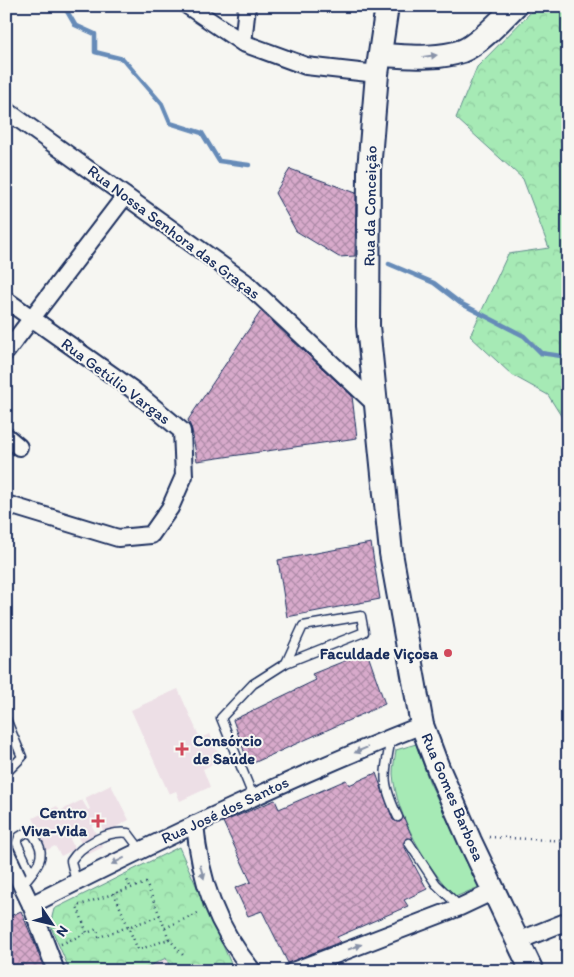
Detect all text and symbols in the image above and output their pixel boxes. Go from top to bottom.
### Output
one-way arrow [422,52,438,60]
street label: Rua da Conceição [359,145,381,267]
street label: Rua Nossa Senhora das Graças [84,161,264,303]
street label: Rua Getúlio Vargas [58,334,174,428]
place label: Faculdade Viçosa [320,644,439,664]
marker: Faculdade Viçosa [442,647,454,659]
street label: Rua Gomes Barbosa [417,730,489,865]
place label: Consórcio de Saúde [193,731,262,768]
marker: Consórcio de Saúde [175,742,189,756]
one-way arrow [354,747,368,755]
street label: Rua José dos Santos [158,772,292,848]
place label: Centro Viva-Vida [21,803,88,840]
marker: Centro Viva-Vida [91,814,105,828]
one-way arrow [110,857,125,865]
one-way arrow [199,865,207,880]
north arrow [28,900,78,950]
text: N [53,922,72,940]
one-way arrow [348,943,363,951]

